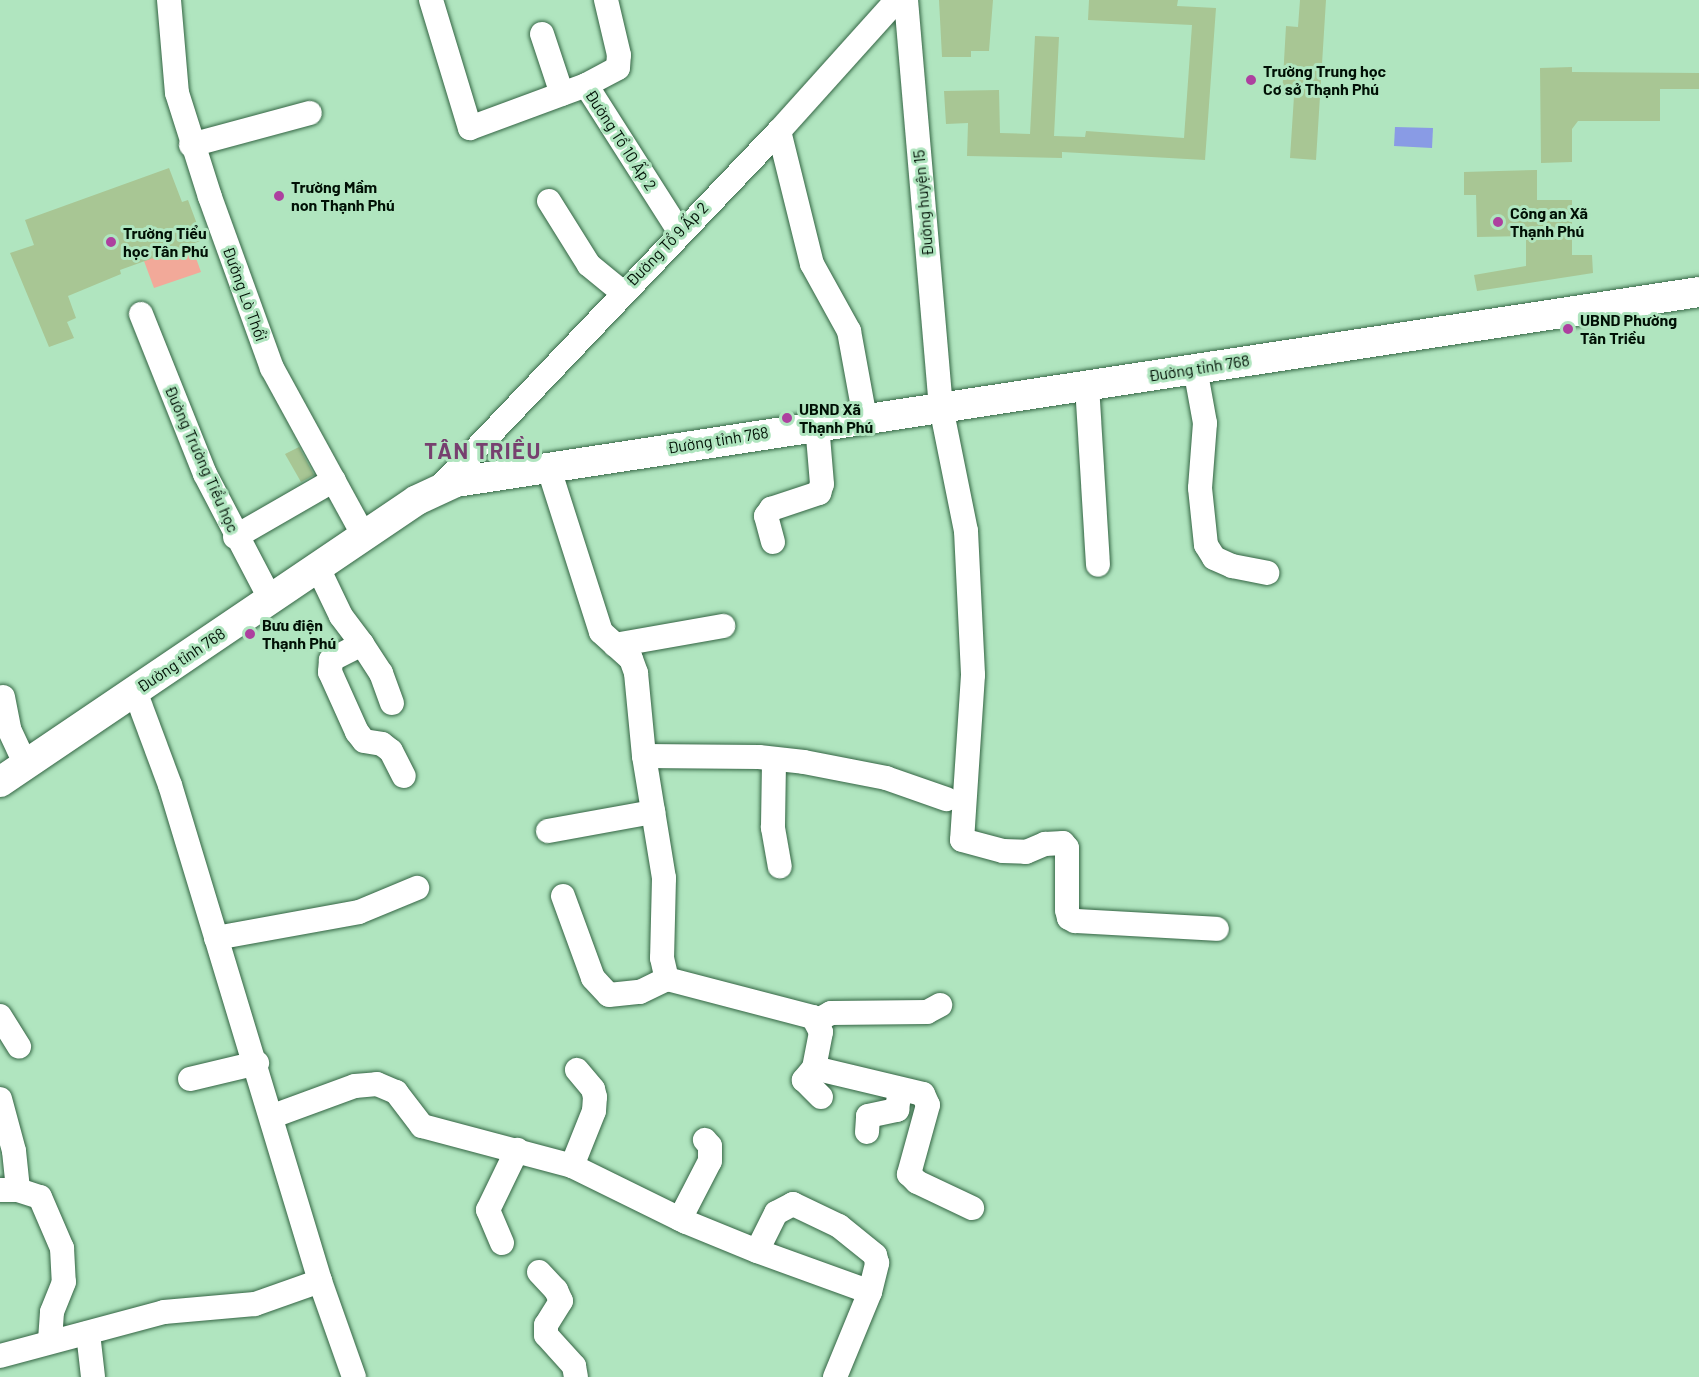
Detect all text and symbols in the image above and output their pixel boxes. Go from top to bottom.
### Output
place label: Trường Trung học Cơ sở Thạnh Phú [1263,61,1386,99]
marker: Trường Trung học Cơ sở Thạnh Phú [1244,73,1258,87]
street label: Đường Tổ 10 Ấp 2 [581,86,661,194]
street label: Đường huyện 15 [909,149,937,257]
place label: Trường Mầm non Thạnh Phú [291,177,395,215]
marker: Trường Mầm non Thạnh Phú [272,189,286,203]
street label: Đường Tổ 9 Ấp 2 [622,198,712,290]
place label: Công an Xã Thạnh Phú [1510,203,1588,241]
marker: Công an Xã Thạnh Phú [1491,215,1505,229]
place label: Trường Tiểu học Tân Phú [123,223,209,261]
marker: Trường Tiểu học Tân Phú [104,235,118,249]
street label: Đường Lò Thổi [219,244,271,344]
place label: UBND Phường Tân Triều [1580,310,1677,348]
marker: UBND Phường Tân Triều [1561,322,1575,336]
street label: Đường tỉnh 768 [1147,351,1251,385]
street label: Đường Trường Tiểu học [161,383,243,535]
place label: UBND Xã Thạnh Phú [799,399,873,437]
marker: UBND Xã Thạnh Phú [780,411,794,425]
street label: Đường tỉnh 768 [666,423,770,457]
district label: TÂN TRIỀU [424,438,542,464]
place label: Bưu điện Thạnh Phú [262,615,336,653]
street label: Đường tỉnh 768 [133,624,229,696]
marker: Bưu điện Thạnh Phú [243,627,257,641]

